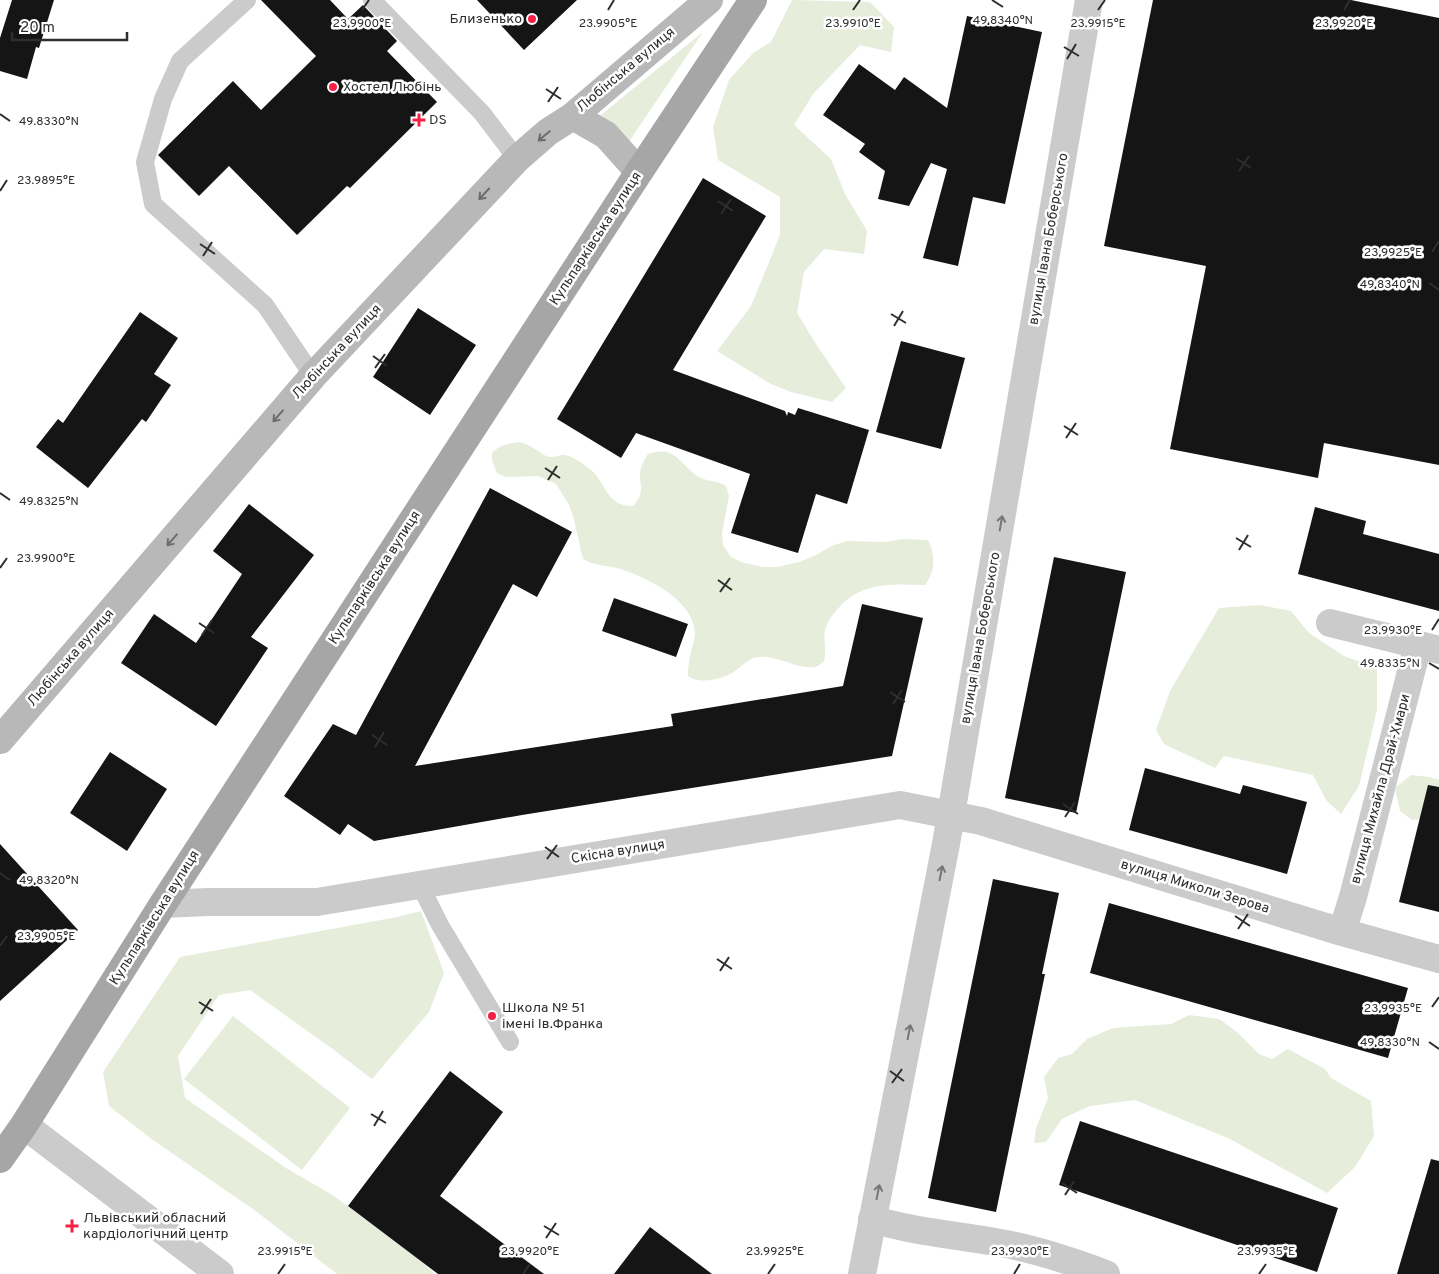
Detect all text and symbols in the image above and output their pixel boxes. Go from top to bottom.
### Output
scale bar [12,10,128,42]
place label: Близенько [449,11,522,28]
marker: Близенько [526,13,538,25]
text: 49.8340°N [973,13,1033,29]
text: 23.9900°E [333,16,391,32]
text: 23.9905°E [579,16,637,32]
text: 23.9910°E [825,16,881,32]
text: 23.9915°E [1070,16,1126,32]
text: 23.9920°E [1315,16,1373,32]
text: 20 m [20,19,55,38]
street label: Любінська вулиця [573,24,679,116]
place label: Хостел Любінь [343,79,442,96]
marker: Хостел Любінь [327,81,339,93]
place label: DS [429,112,447,129]
text: 49.8330°N [19,114,79,130]
marker: DS [413,114,425,126]
one-way arrow [537,130,550,141]
street label: вулиця Івана Боберського [1025,151,1073,326]
street label: Кульпарківська вулиця [546,169,646,309]
text: 23.9895°E [17,173,75,189]
one-way arrow [478,188,490,201]
text: 23.9925°E [1364,245,1422,261]
text: 49.8340°N [1360,277,1420,293]
street label: Любінська вулиця [289,301,385,403]
one-way arrow [273,410,284,423]
text: 49.8325°N [19,494,79,510]
street label: Кульпарківська вулиця [325,508,425,648]
one-way arrow [996,515,1006,531]
one-way arrow [167,533,178,546]
street label: вулиця Івана Боберського [957,550,1005,725]
text: 23.9900°E [17,551,75,567]
street label: Любінська вулиця [24,606,118,710]
text: 23.9930°E [1364,623,1422,639]
text: 49.8335°N [1360,656,1420,672]
street label: вулиця Михайла Драй-Хмари [1347,692,1415,886]
street label: Скісна вулиця [570,836,666,868]
street label: Кульпарківська вулиця [106,847,204,989]
street label: вулиця Миколи Зерова [1119,856,1271,918]
one-way arrow [936,865,946,881]
text: 49.8320°N [19,873,79,889]
text: 23.9905°E [17,929,75,945]
place label: Школа № 51 імені Ів.Франка [502,1000,603,1033]
text: 23.9935°E [1364,1001,1422,1017]
marker: Школа № 51 імені Ів.Франка [486,1010,498,1022]
one-way arrow [905,1025,914,1041]
text: 49.8330°N [1360,1035,1420,1051]
one-way arrow [873,1184,883,1200]
place label: Львівський обласний кардіологічний центр [83,1210,229,1243]
marker: Львівський обласний кардіологічний центр [65,1219,79,1233]
text: 23.9915°E [257,1244,313,1260]
text: 23.9920°E [501,1244,559,1260]
text: 23.9925°E [746,1244,804,1260]
text: 23.9930°E [991,1244,1049,1260]
text: 23.9935°E [1237,1244,1295,1260]

